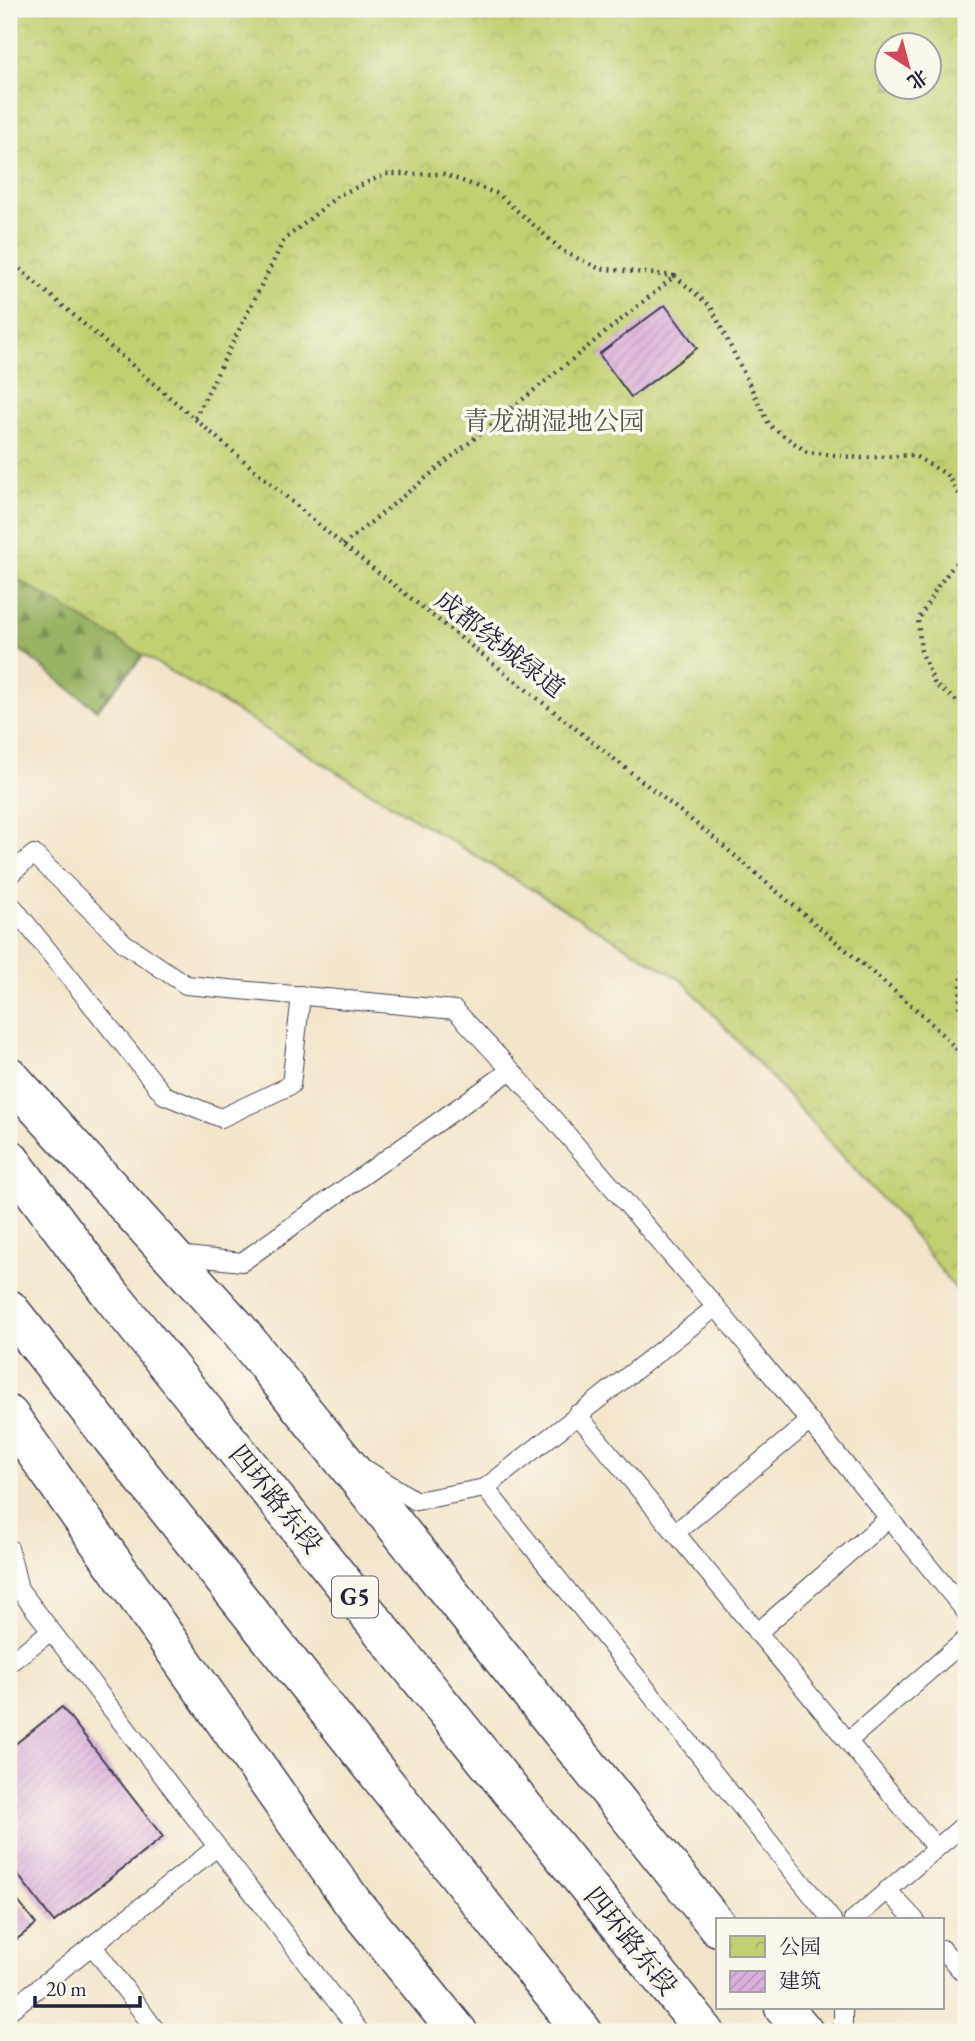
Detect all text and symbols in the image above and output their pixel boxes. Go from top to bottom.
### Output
north arrow [874,32,944,102]
text: 北 [903,64,933,95]
park label: 青龙湖湿地公园 [463,404,645,438]
street label: 成都绕城绿道 [428,583,572,705]
street label: 四环路东段 [222,1438,330,1560]
road number: G5 [332,1576,378,1618]
street label: 四环路东段 [577,1880,685,2002]
legend [716,1918,944,2010]
text: 公园 [779,1933,821,1960]
scale bar [35,1964,140,2008]
text: 建筑 [779,1967,821,1994]
text: 20 m [46,1975,87,2002]

